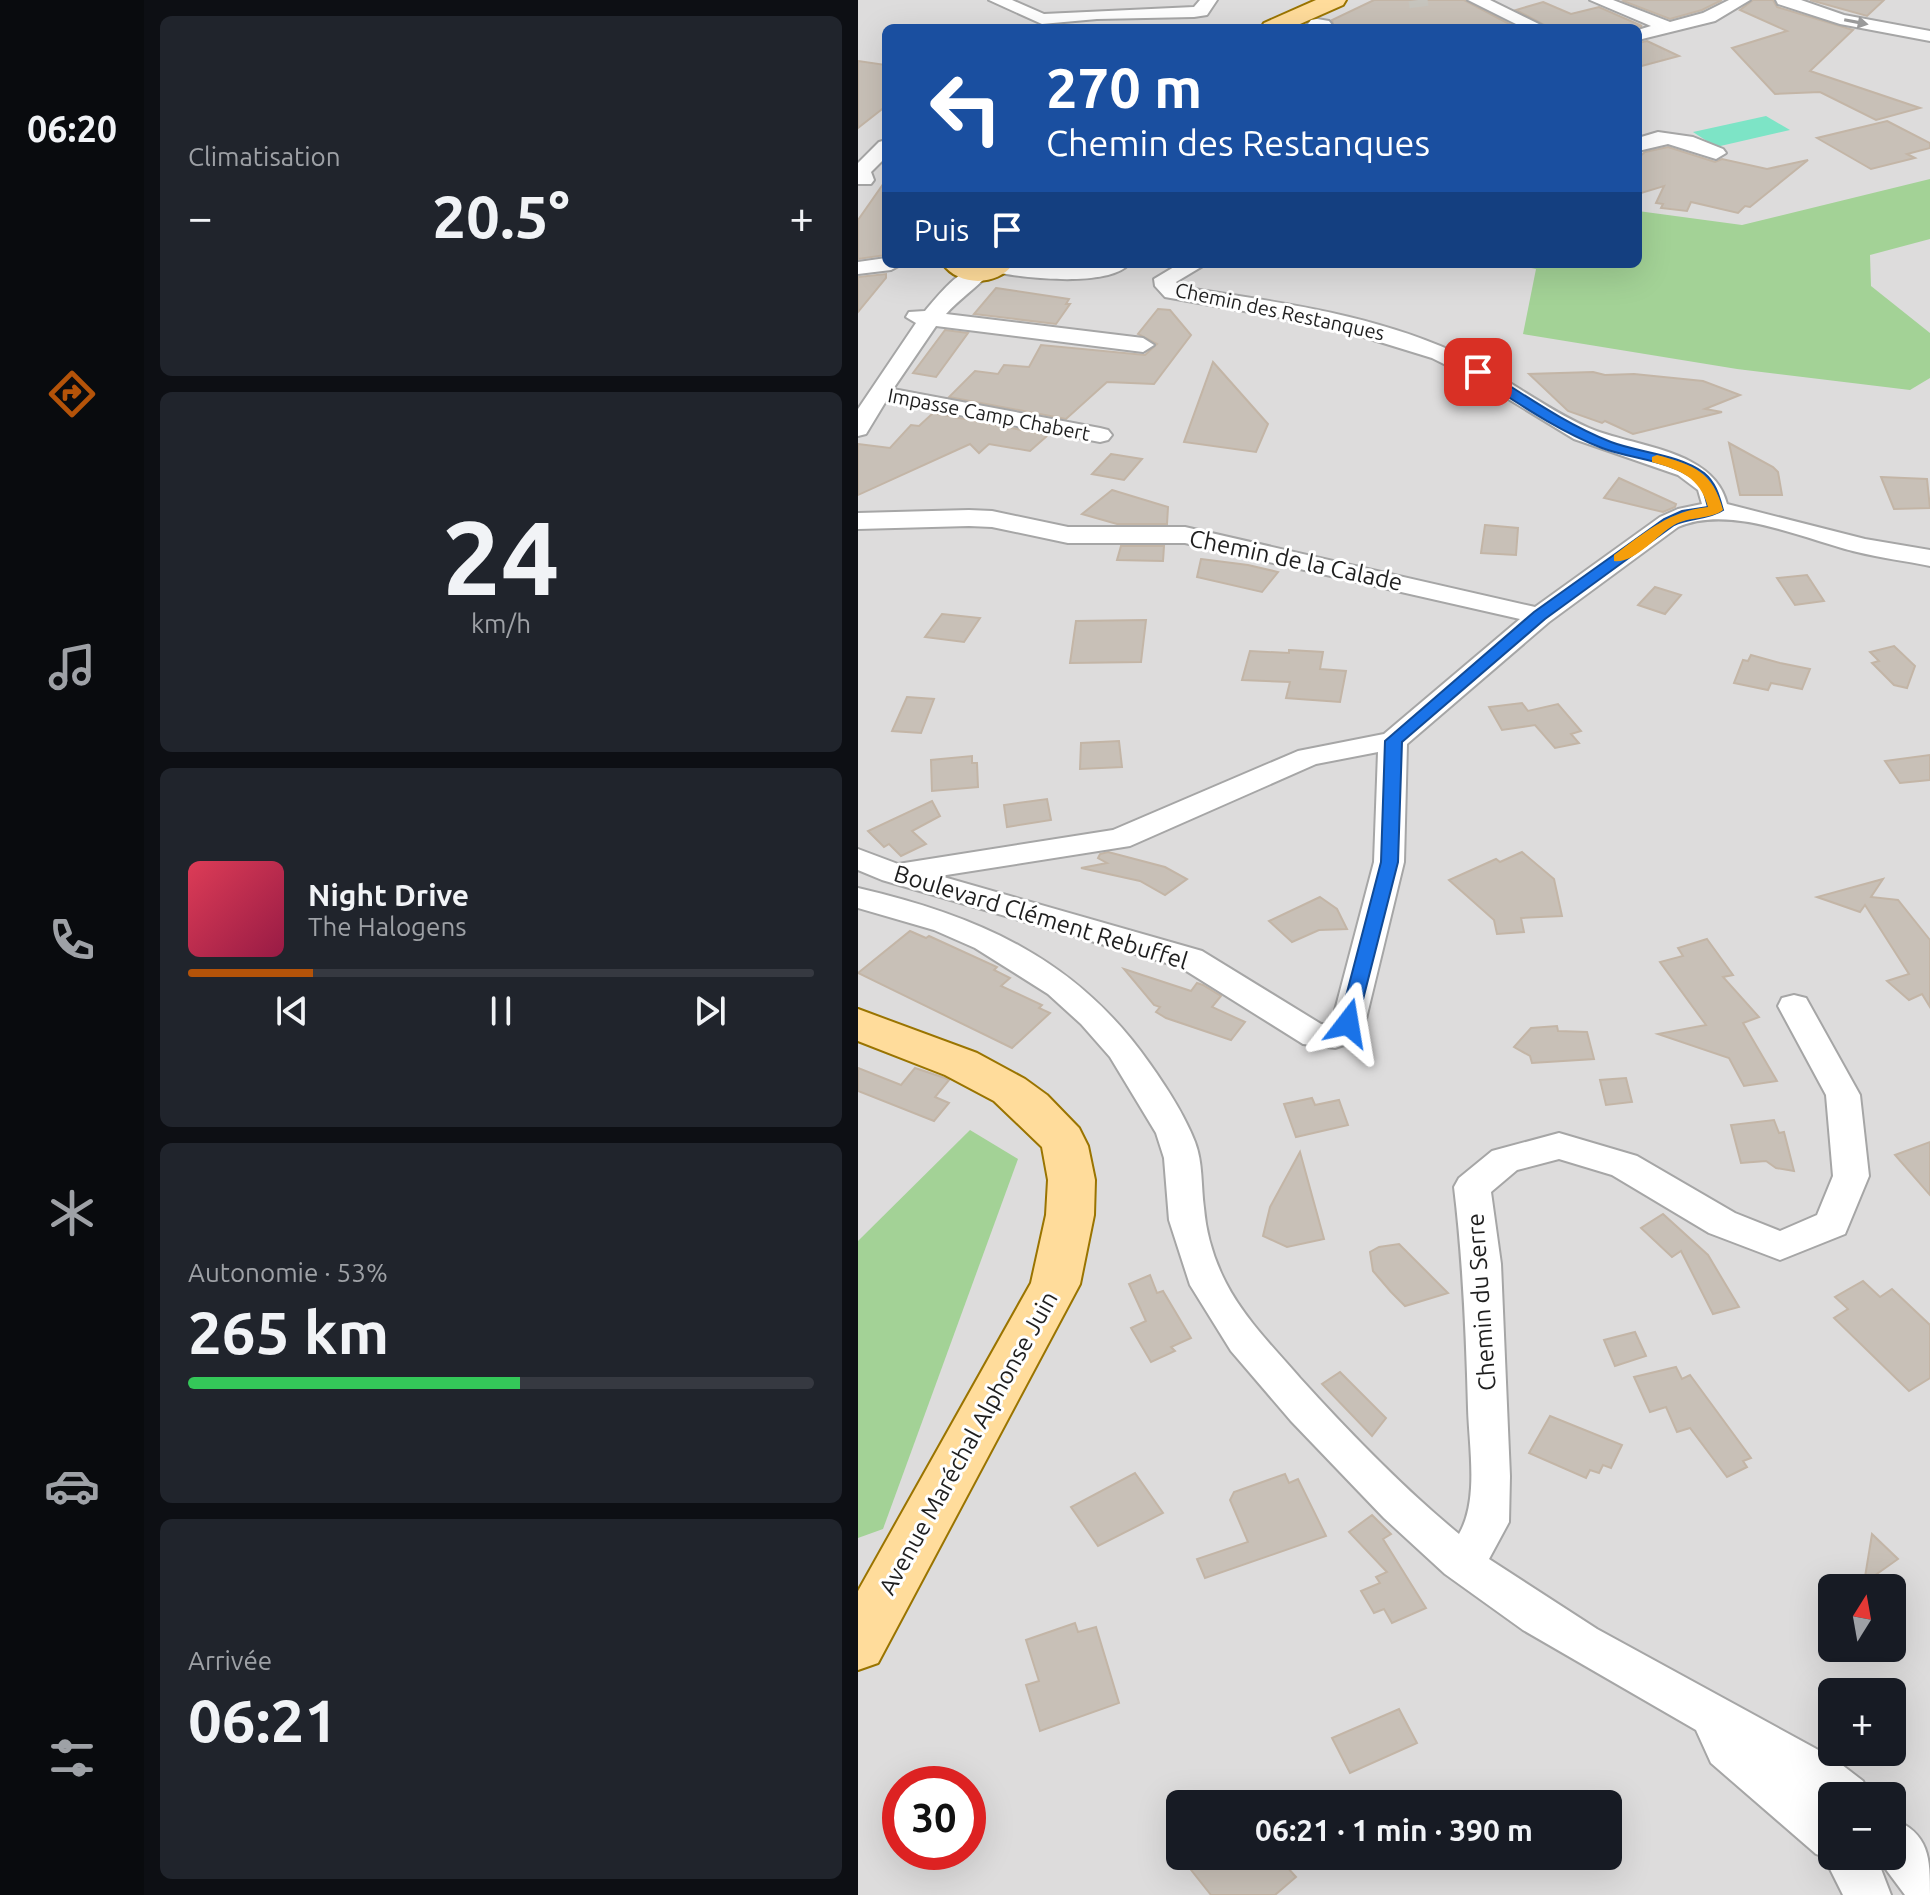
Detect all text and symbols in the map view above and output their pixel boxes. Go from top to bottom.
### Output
one-way arrow [1844,17,1869,29]
icon: left [914,56,1018,160]
text: 270 m [1046,56,1202,119]
text: 06:20 [27,108,117,149]
text: Chemin des Restanques [1046,122,1430,163]
text: Climatisation [188,142,341,171]
text: 20.5° [432,182,570,249]
text: − [188,192,213,241]
text: + [789,192,814,241]
icon: arrive [985,208,1029,252]
text: Puis [914,213,969,247]
street label: Chemin des Restanques [1173,278,1387,344]
pin [1444,338,1512,406]
icon: arrive [1456,350,1500,394]
icon: directions [44,366,100,422]
street label: Impasse Camp Chabert [886,383,1092,445]
text: 24 [442,498,560,615]
street label: Chemin de la Calade [1187,524,1405,596]
text: km/h [471,609,531,638]
icon: music [44,639,100,695]
street label: Boulevard Clément Rebuffel [891,859,1191,975]
text: Night Drive [308,878,469,912]
icon: phone [44,912,100,968]
text: The Halogens [308,912,467,941]
position arrow [1306,981,1390,1065]
icon: previous [270,989,314,1033]
icon: pause [479,989,523,1033]
icon: next [688,989,732,1033]
icon: climate [44,1185,100,1241]
street label: Chemin du Serre [1461,1212,1501,1392]
text: Autonomie · 53% [188,1258,388,1287]
street label: Avenue Maréchal Alphonse Juin [873,1287,1063,1599]
text: 265 km [188,1298,389,1365]
icon: car [44,1458,100,1514]
north arrow [1818,1574,1906,1662]
map controls [1818,1574,1906,1870]
text: Arrivée [188,1646,272,1675]
button: + [1818,1678,1906,1766]
text: 06:21 [188,1686,338,1753]
icon: filters [44,1730,100,1786]
speed limit sign: 30 [882,1766,986,1870]
button: − [1818,1782,1906,1870]
text: 06:21 · 1 min · 390 m [1255,1813,1533,1847]

